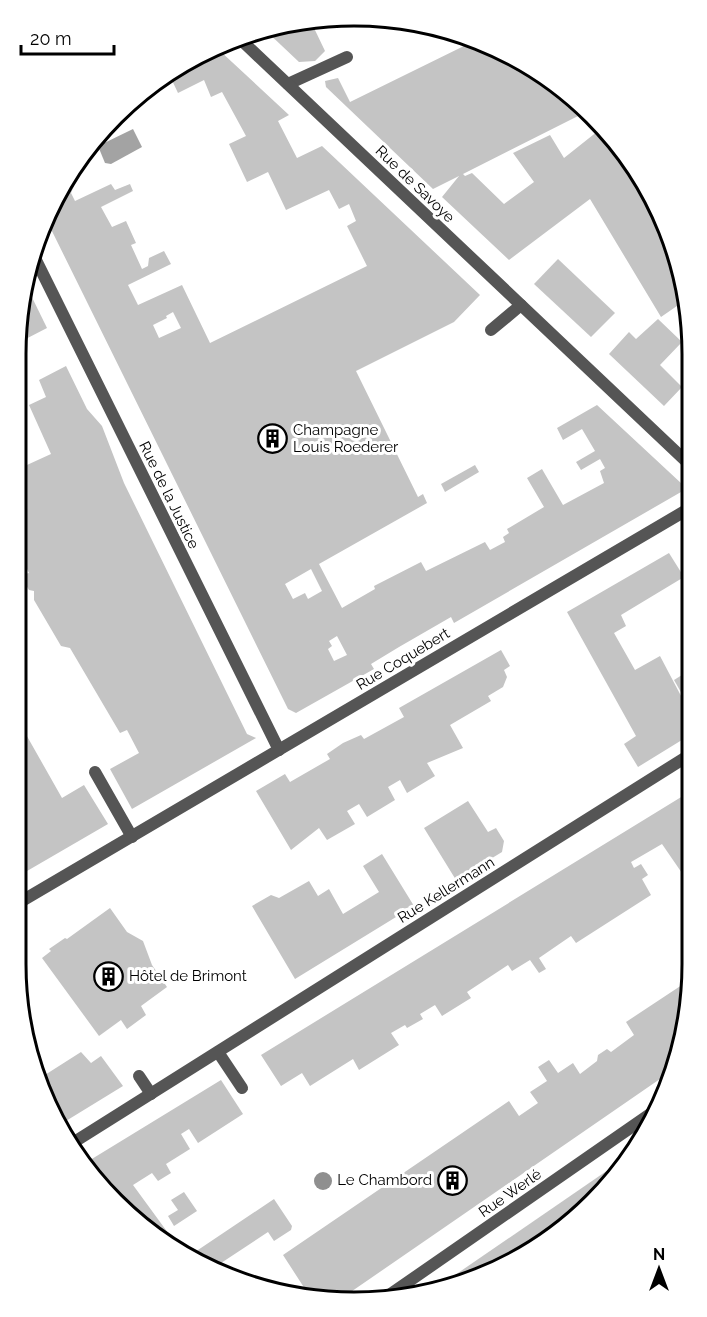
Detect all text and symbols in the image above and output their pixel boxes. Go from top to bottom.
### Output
scale bar [21,18,114,56]
text: 20 m [30,28,72,49]
street label: Rue de Savoye [372,142,459,226]
place label: Champagne Louis Roederer [293,421,399,456]
building icon: Champagne Louis Roederer [256,423,288,455]
street label: Rue de la Justice [135,438,203,552]
street label: Rue Coquebert [353,624,453,694]
street label: Rue Kellermann [394,853,498,927]
building icon: Hôtel de Brimont [92,960,124,992]
place label: Hôtel de Brimont [129,967,247,985]
building icon: Le Chambord [437,1164,469,1196]
street label: Rue Werlé [475,1165,545,1221]
place label: Le Chambord [337,1171,432,1189]
north arrow [629,1239,689,1299]
text: N [653,1245,665,1264]

